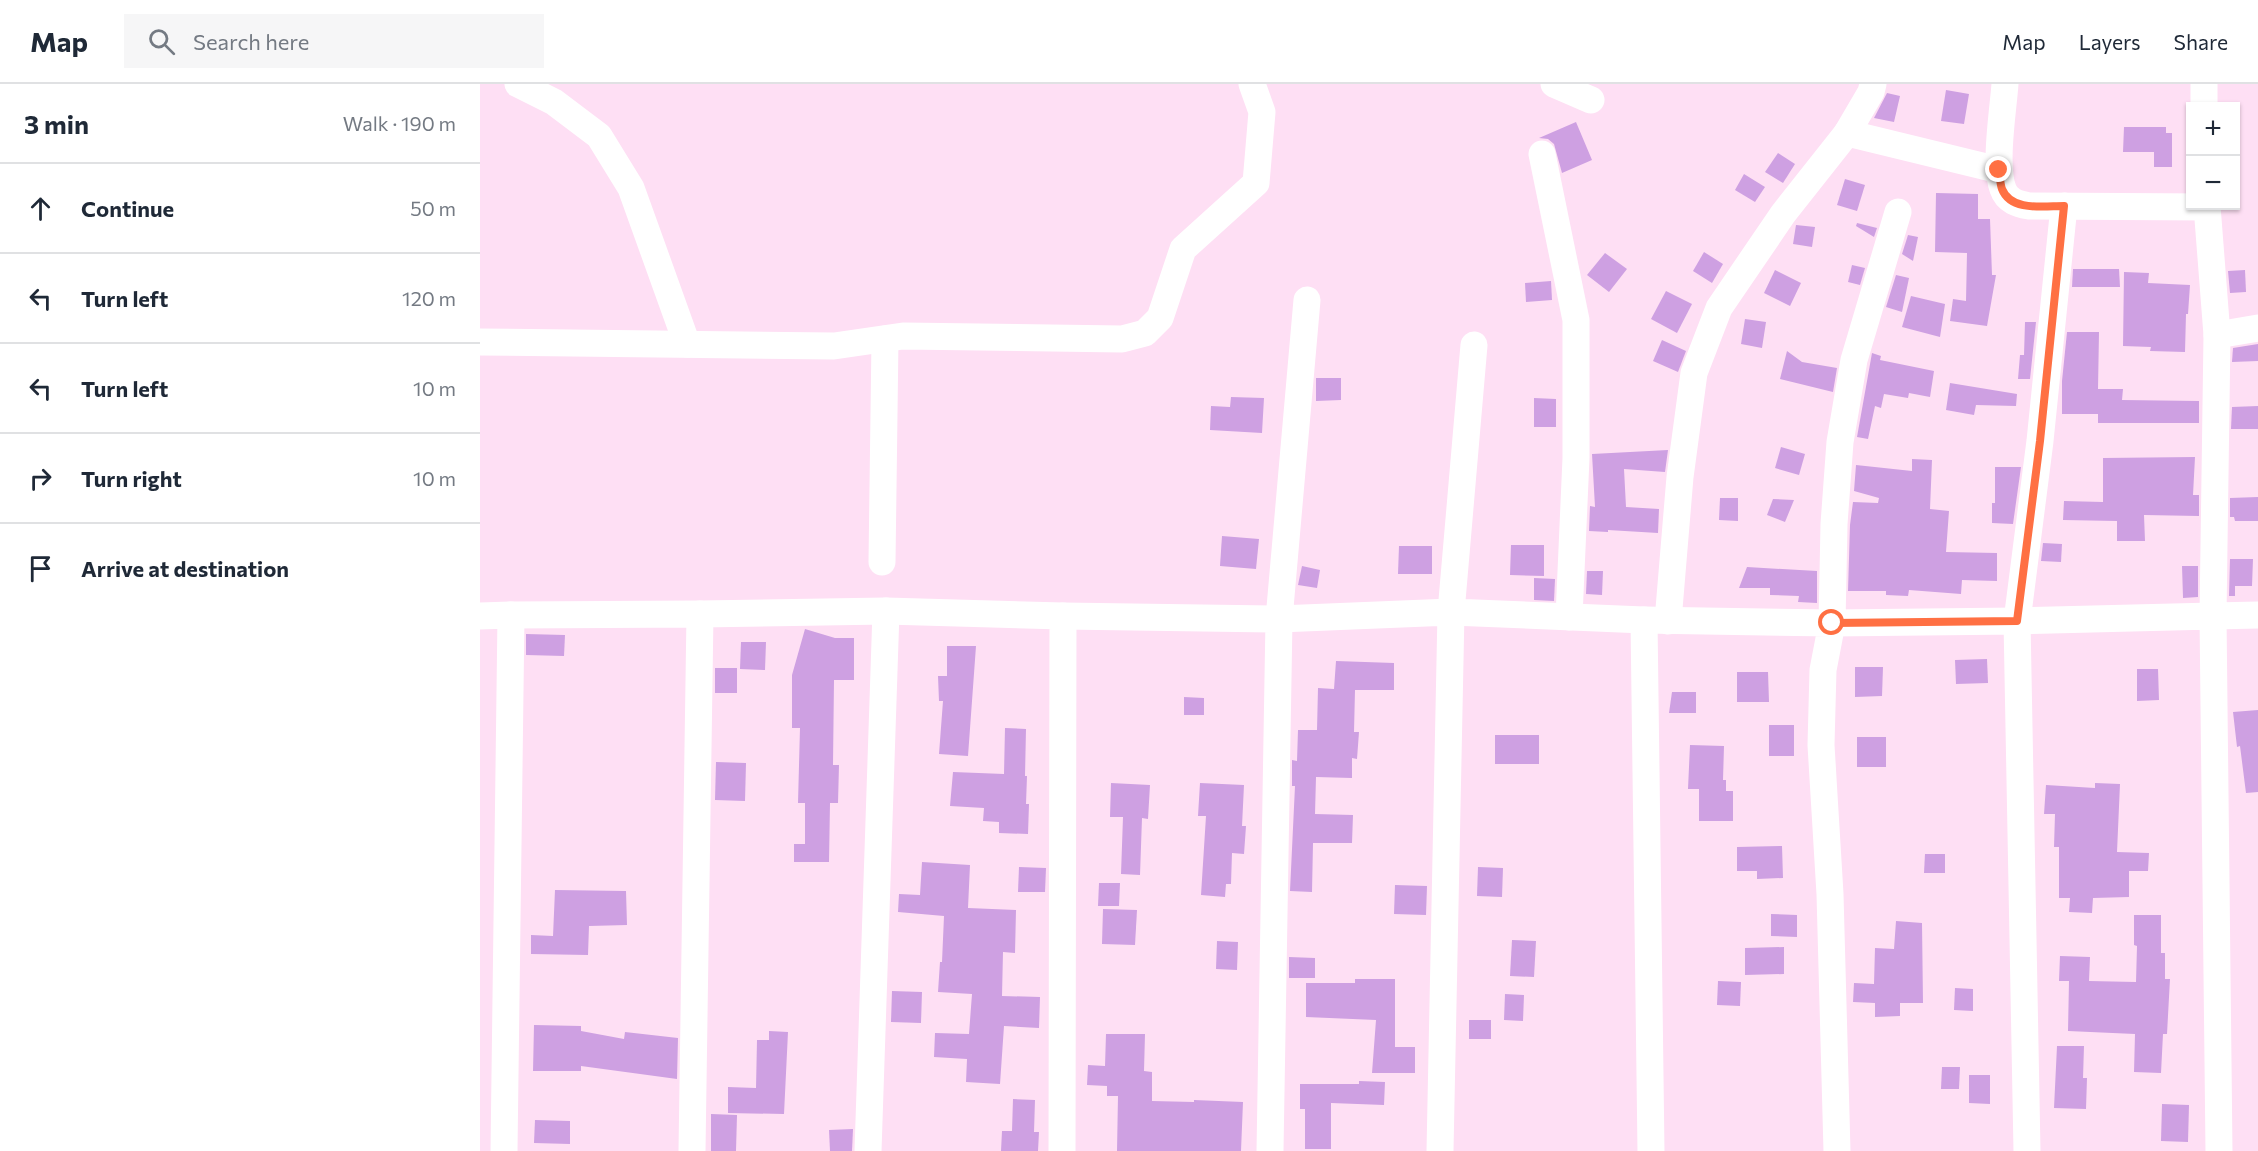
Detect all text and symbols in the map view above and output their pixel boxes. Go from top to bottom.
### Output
search box [124,14,544,68]
text: Map [30,24,88,58]
icon: search [145,25,178,58]
text: Search here [193,28,309,55]
text: Map [2002,29,2046,54]
text: Layers [2079,29,2141,54]
text: Share [2174,29,2228,54]
map controls [2186,102,2240,210]
button: + [2186,102,2240,156]
text: 3 min [24,108,89,139]
text: Walk · 190 m [343,111,456,135]
route end [1985,156,2011,182]
button: − [2186,156,2240,210]
icon: ahead [24,192,57,225]
text: Continue [81,195,174,222]
text: 50 m [410,196,456,220]
icon: left [24,282,57,315]
text: Turn left [81,285,168,312]
text: 120 m [402,286,456,310]
icon: left [24,372,57,405]
text: Turn left [81,375,168,402]
text: 10 m [413,376,456,400]
icon: right [24,462,57,495]
text: Turn right [81,465,182,492]
text: 10 m [413,466,456,490]
icon: arrive [24,552,57,585]
text: Arrive at destination [81,555,289,582]
route start [1818,609,1844,635]

